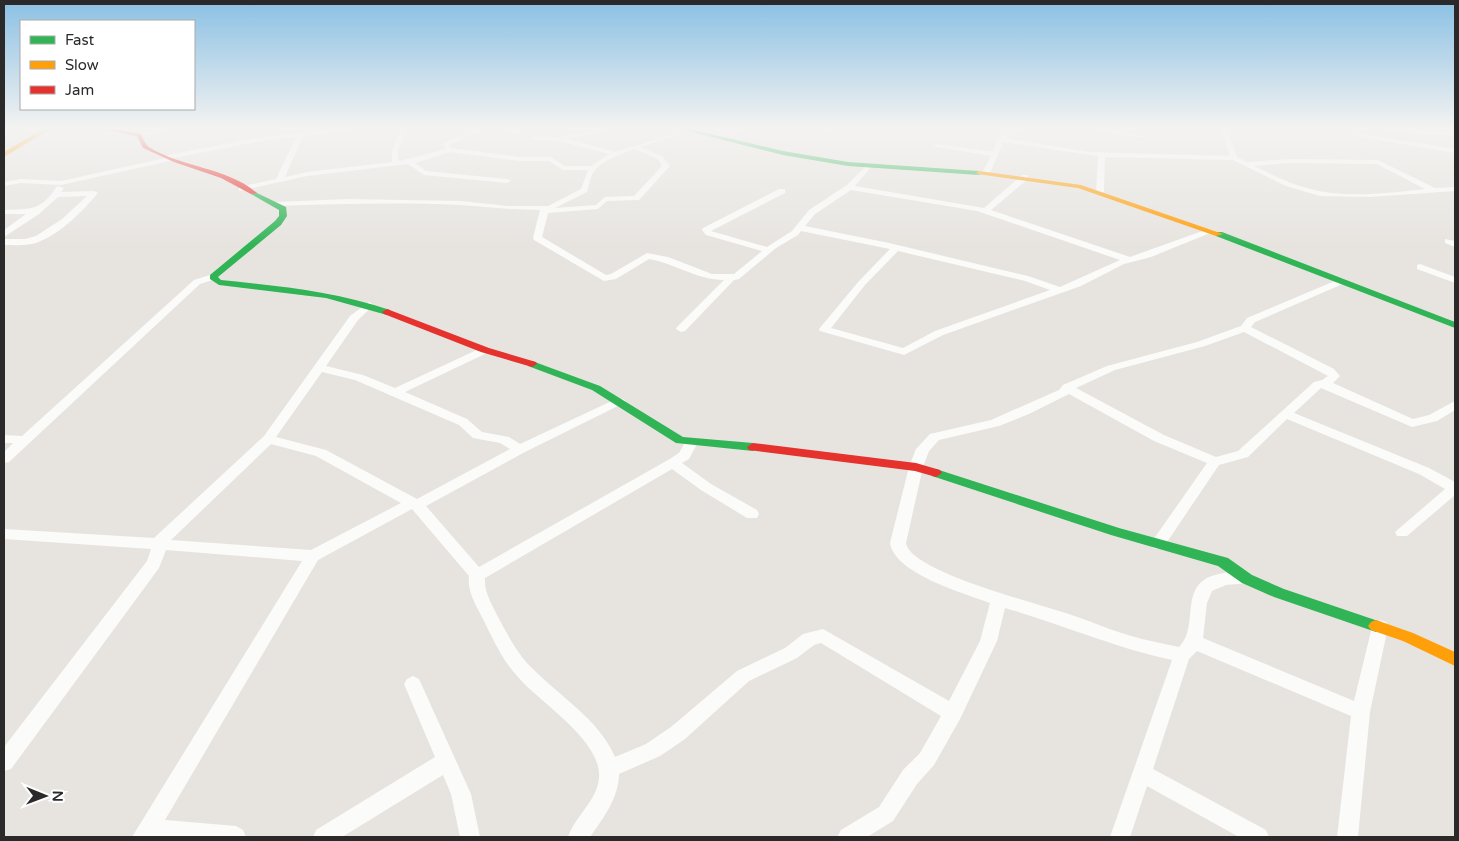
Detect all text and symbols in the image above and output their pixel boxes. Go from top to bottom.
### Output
legend [20,20,195,110]
text: Fast [65,31,95,49]
text: Slow [65,56,99,74]
text: Jam [65,81,94,99]
north arrow [20,771,70,821]
text: N [49,790,66,802]

